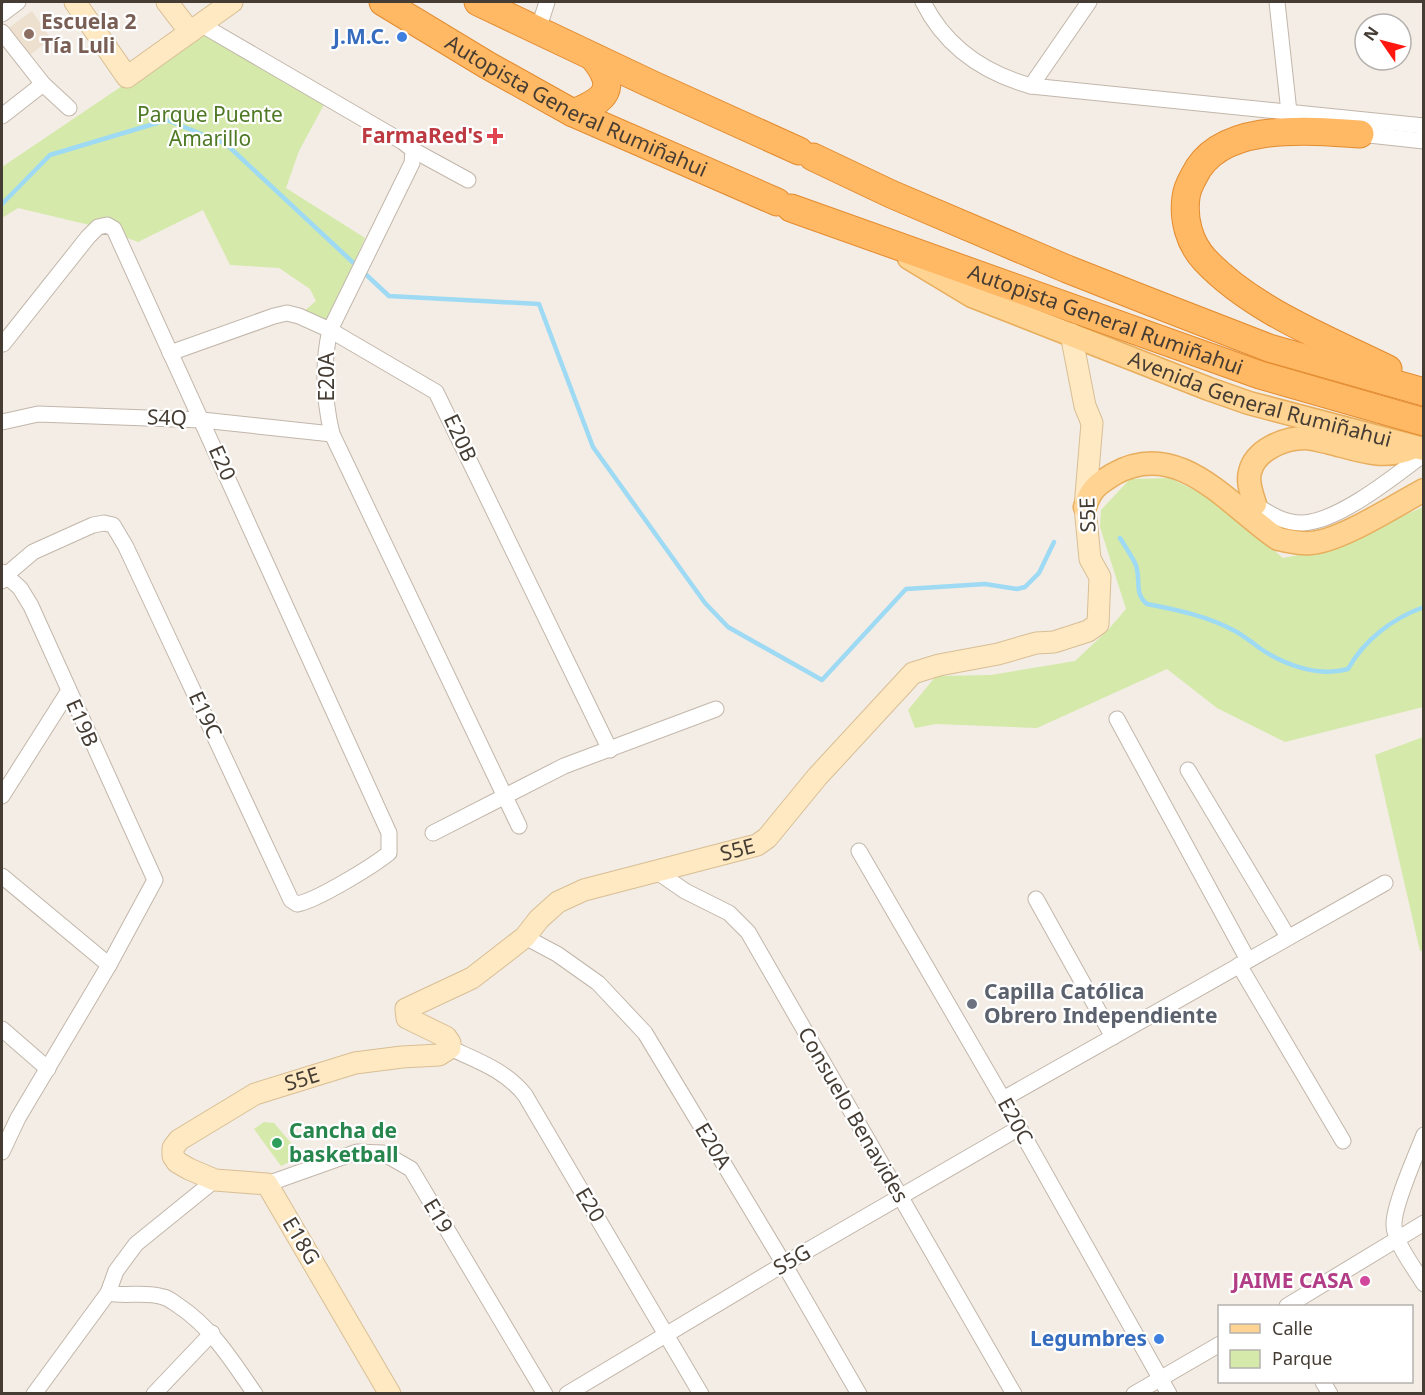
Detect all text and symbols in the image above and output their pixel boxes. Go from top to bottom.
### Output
place label: Escuela 2 Tía Luli [41,7,137,59]
north arrow [1353,12,1413,72]
place label: J.M.C. [331,22,390,50]
text: N [1358,22,1383,45]
marker: Escuela 2 Tía Luli [22,27,36,41]
street label: Autopista General Rumiñahui [440,28,712,183]
marker: J.M.C. [395,30,409,44]
park label: Parque Puente Amarillo [137,100,283,152]
place label: FarmaRed's [361,121,483,149]
marker: FarmaRed's [488,129,502,143]
street label: Autopista General Rumiñahui [965,257,1247,381]
street label: Avenida General Rumiñahui [1125,344,1395,453]
street label: E20A [312,352,340,402]
street label: S4Q [147,402,187,432]
street label: E20B [438,409,484,466]
street label: E20 [203,441,243,485]
street label: S5E [1072,497,1102,533]
street label: E19C [183,686,229,743]
street label: E19B [60,694,106,751]
street label: S5E [717,831,758,867]
place label: Capilla Católica Obrero Independiente [984,977,1217,1029]
marker: Capilla Católica Obrero Independiente [965,997,979,1011]
street label: Consuelo Benavides [792,1022,916,1207]
street label: S5E [281,1060,323,1097]
street label: E20C [992,1092,1040,1149]
place label: Cancha de basketball [289,1116,398,1168]
street label: E20A [689,1117,739,1174]
marker: Cancha de basketball [270,1136,284,1150]
street label: E20 [570,1182,612,1227]
street label: E19 [418,1193,460,1238]
street label: E18G [277,1211,327,1270]
street label: S5G [768,1237,815,1281]
place label: JAIME CASA [1230,1266,1353,1294]
marker: JAIME CASA [1358,1274,1372,1288]
legend [1218,1305,1413,1383]
text: Calle [1272,1316,1313,1340]
place label: Legumbres [1030,1324,1147,1352]
marker: Legumbres [1152,1332,1166,1346]
text: Parque [1272,1346,1332,1370]

